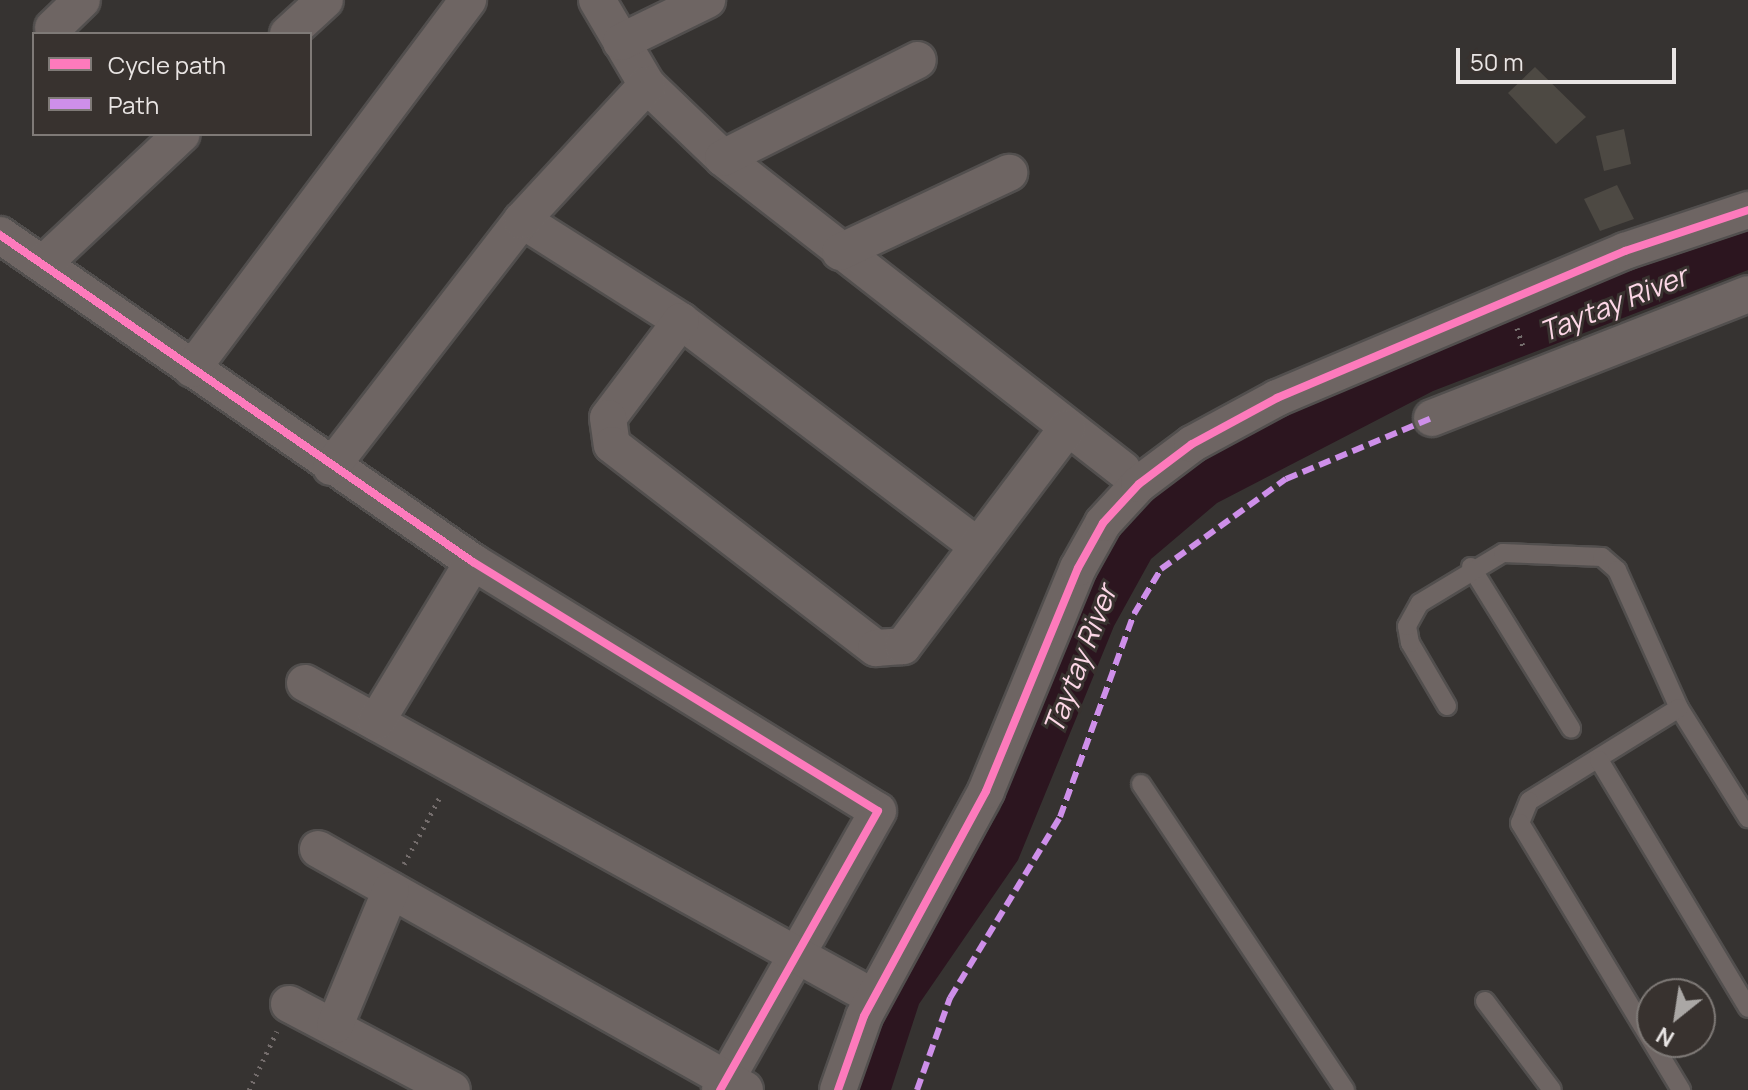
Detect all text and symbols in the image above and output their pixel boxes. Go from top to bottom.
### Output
legend [32,32,312,136]
scale bar [1460,32,1680,82]
text: 50 m [1470,45,1524,78]
text: Cycle path [108,48,226,81]
text: Path [108,88,159,121]
water label: Taytay River [1534,258,1692,348]
water label: Taytay River [1035,580,1123,738]
north arrow [1636,978,1716,1058]
text: N [1651,1020,1679,1054]

